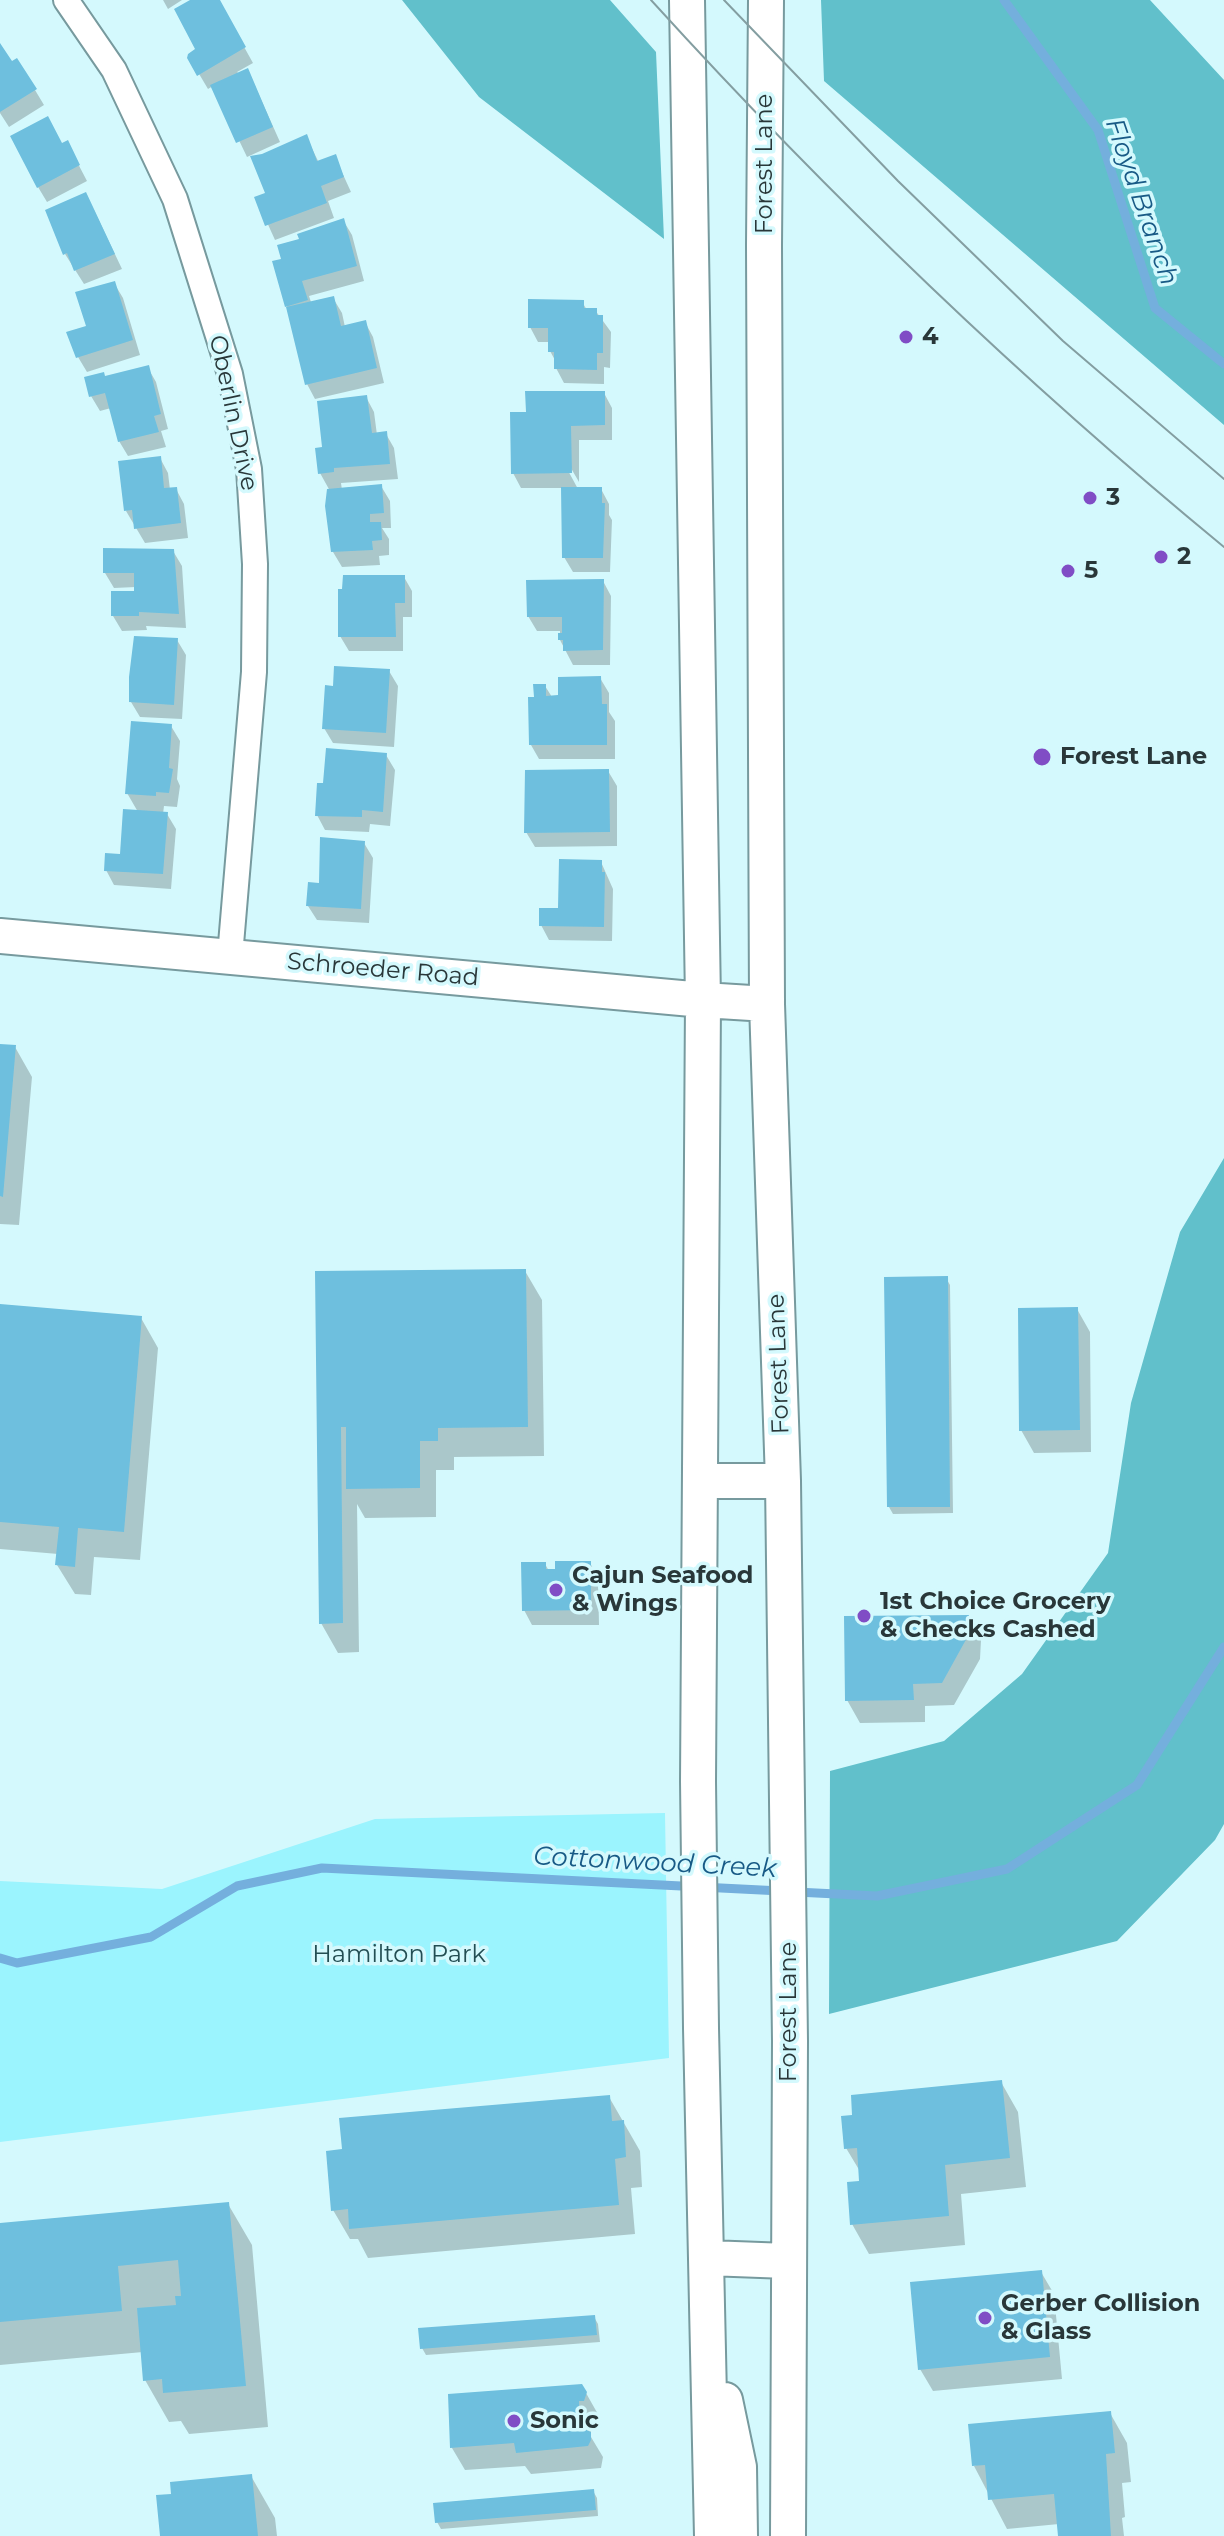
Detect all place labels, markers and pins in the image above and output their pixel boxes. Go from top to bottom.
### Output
place label: 4 [922,323,939,351]
marker: 4 [897,328,915,346]
place label: 3 [1106,484,1120,512]
marker: 3 [1081,489,1099,507]
place label: 2 [1177,543,1191,571]
marker: 2 [1152,548,1170,566]
place label: 5 [1084,557,1098,585]
marker: 5 [1059,562,1077,580]
place label: Forest Lane [1060,743,1207,771]
marker: Forest Lane [1031,746,1053,768]
place label: Cajun Seafood & Wings [572,1562,753,1618]
marker: Cajun Seafood & Wings [547,1581,565,1599]
place label: 1st Choice Grocery & Checks Cashed [880,1588,1111,1644]
marker: 1st Choice Grocery & Checks Cashed [855,1607,873,1625]
place label: Gerber Collision & Glass [1001,2290,1200,2346]
marker: Gerber Collision & Glass [976,2309,994,2327]
place label: Sonic [530,2407,599,2435]
marker: Sonic [505,2412,523,2430]

